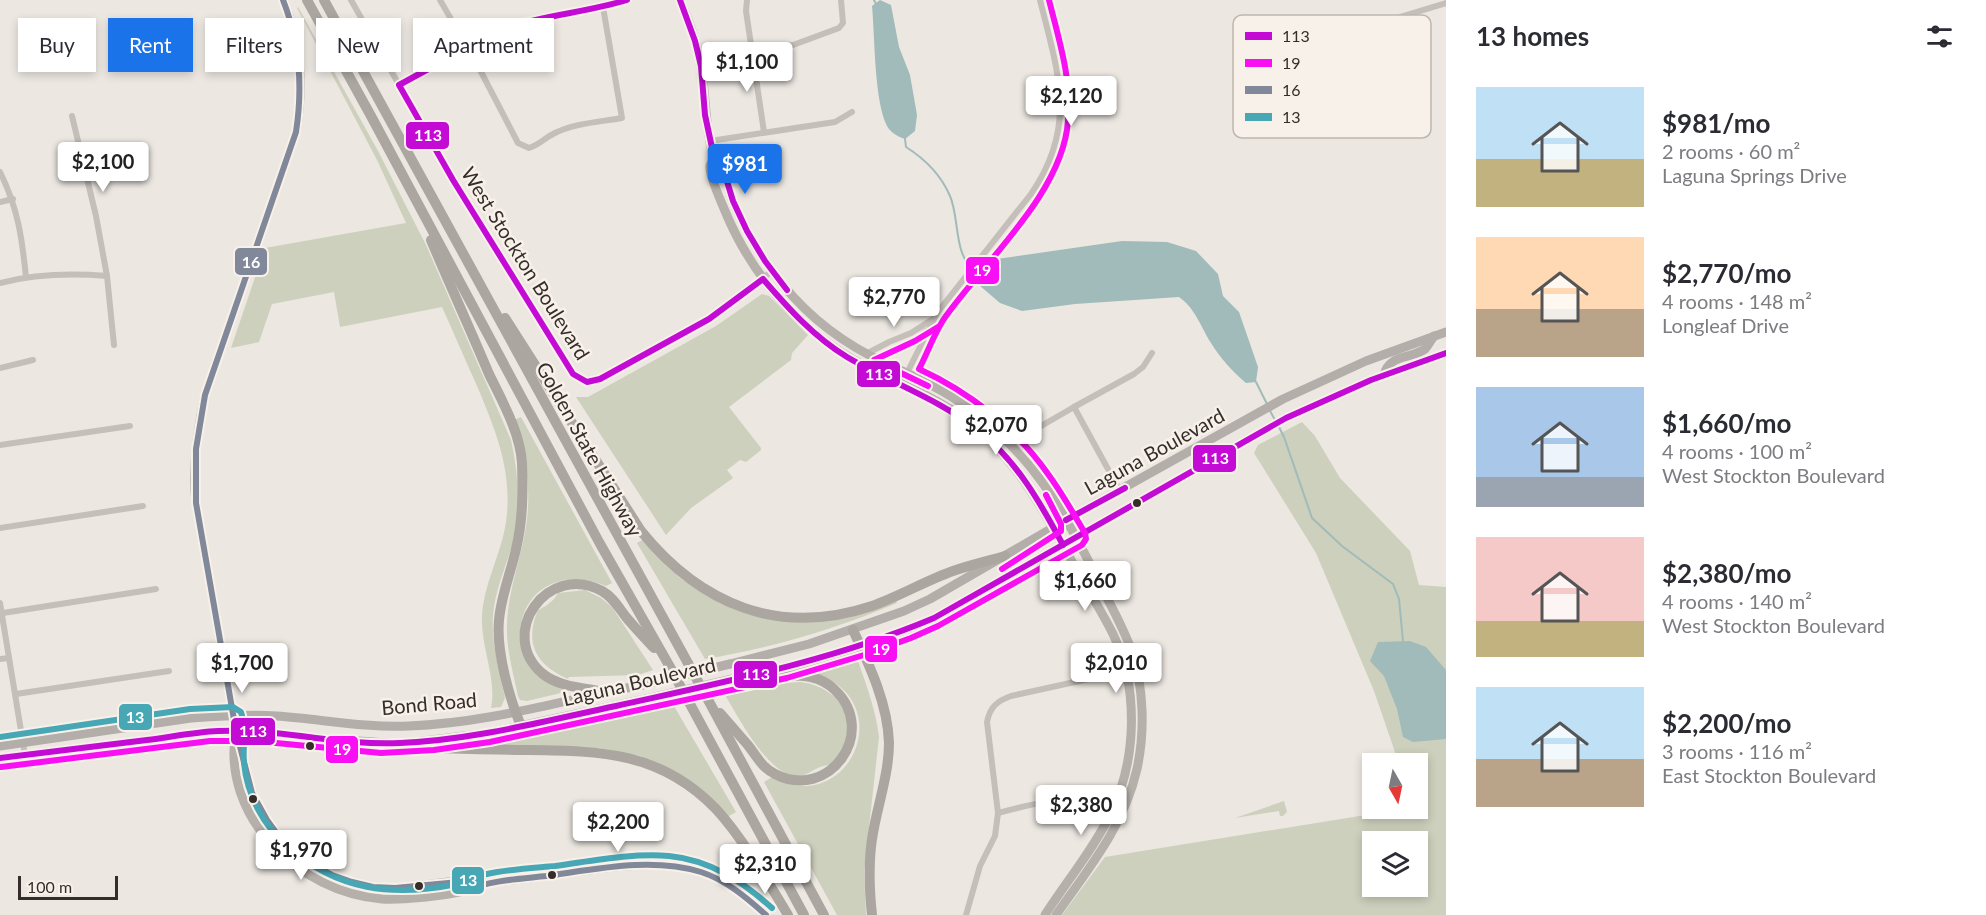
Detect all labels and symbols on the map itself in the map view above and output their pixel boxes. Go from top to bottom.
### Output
legend [1233,15,1431,138]
text: 113 [1282,26,1310,45]
pin: $1,100 [698,42,796,93]
text: 19 [1282,53,1301,72]
pin: $2,120 [1022,76,1120,127]
text: 16 [1282,80,1301,99]
text: 13 [1282,107,1301,126]
line badge: 113 [405,121,450,150]
text: 113 [414,125,442,144]
pin: $2,100 [54,142,152,193]
pin: $981 [709,144,781,195]
street label: West Stockton Boulevard [457,162,595,364]
line badge: 16 [234,247,268,276]
text: 16 [242,252,260,271]
line badge: 19 [965,256,1000,285]
text: 19 [973,260,991,279]
pin: $2,770 [845,277,943,328]
street label: Golden State Highway [532,358,648,541]
line badge: 113 [856,360,901,388]
text: 113 [865,364,893,383]
street label: Laguna Boulevard [1080,403,1228,499]
pin: $2,070 [947,405,1045,456]
line badge: 113 [1192,444,1237,473]
text: 113 [1201,448,1229,467]
unlabelled marker [1131,497,1143,509]
pin: $1,660 [1036,561,1134,612]
line badge: 19 [864,635,898,663]
text: 19 [872,639,890,658]
pin: $1,700 [193,643,291,694]
pin: $2,010 [1067,643,1165,694]
street label: Laguna Boulevard [560,652,718,710]
line badge: 113 [733,660,778,689]
text: 113 [742,664,770,683]
street label: Bond Road [380,687,478,719]
line badge: 13 [118,703,153,731]
text: 13 [126,707,144,726]
line badge: 113 [230,717,276,746]
text: 113 [239,721,267,740]
line badge: 19 [325,735,359,764]
text: 19 [333,739,351,758]
unlabelled marker [304,740,316,752]
north arrow [1362,753,1428,819]
pin: $2,380 [1032,785,1130,836]
unlabelled marker [247,793,259,805]
pin: $2,200 [569,802,667,853]
pin: $1,970 [252,830,350,881]
pin: $2,310 [716,844,814,895]
line badge: 13 [451,866,485,895]
unlabelled marker [546,869,558,881]
text: 13 [459,870,477,889]
scale bar [18,873,118,900]
unlabelled marker [413,880,425,892]

